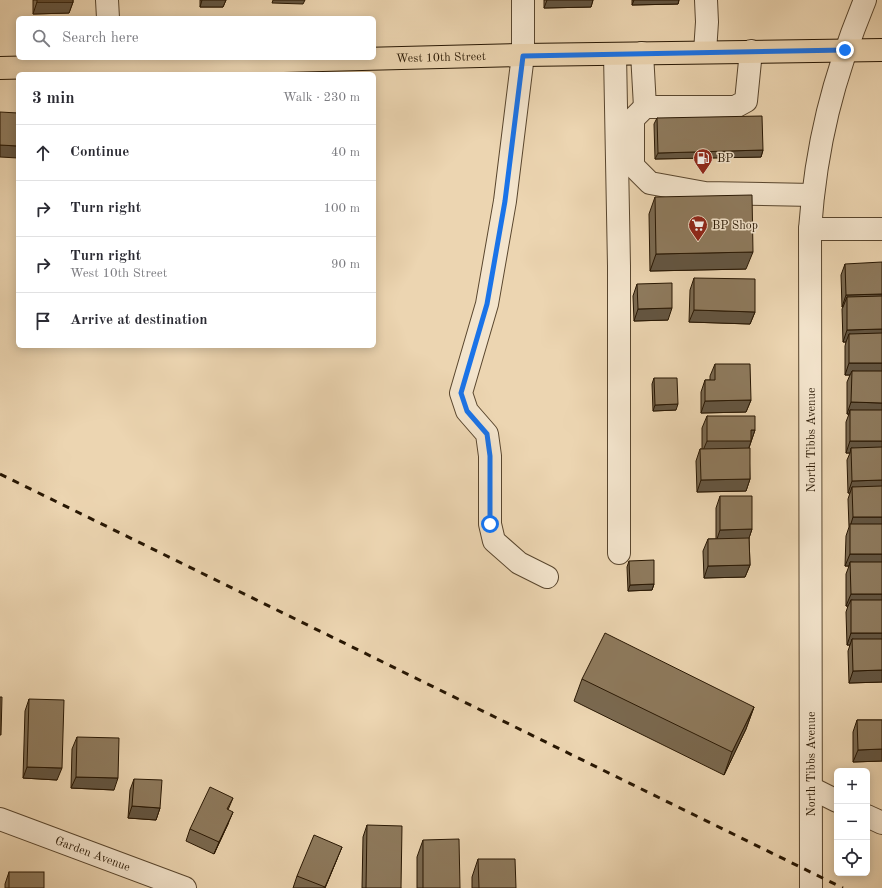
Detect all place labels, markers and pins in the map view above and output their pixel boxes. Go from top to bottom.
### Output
fuel station icon: BP [692,147,714,175]
place label: BP [717,153,733,165]
supermarket icon: BP Shop [687,214,709,242]
place label: BP Shop [712,220,758,232]

